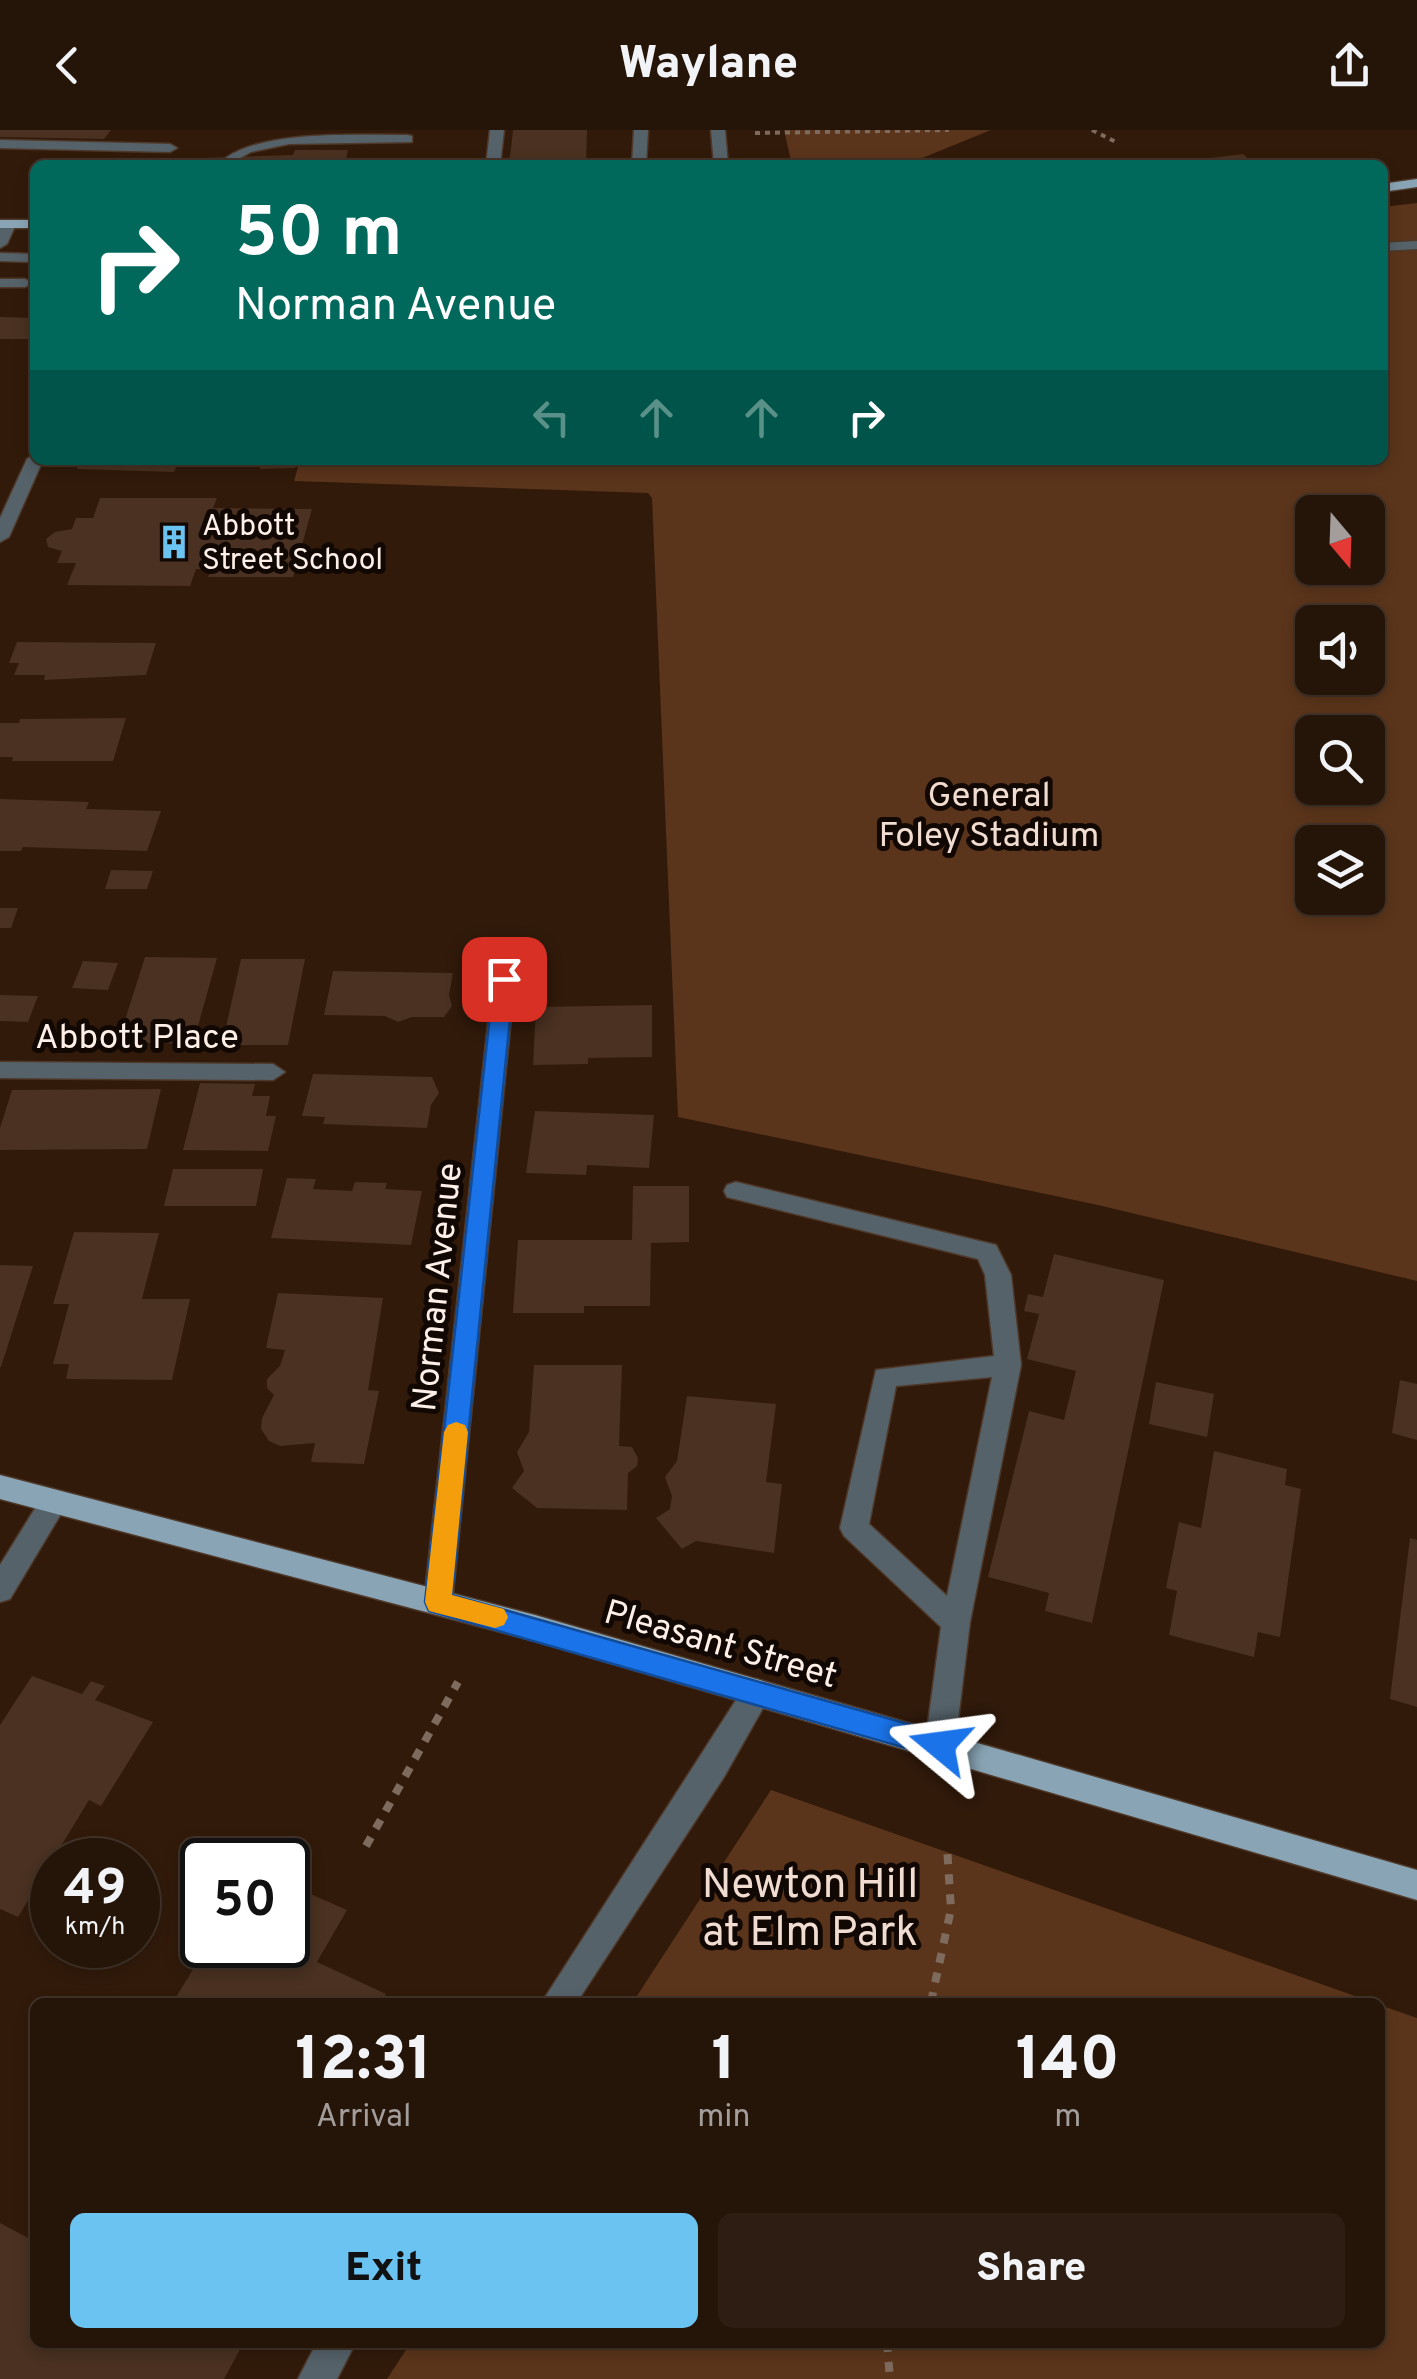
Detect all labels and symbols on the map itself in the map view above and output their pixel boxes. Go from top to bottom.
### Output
north arrow [1295,495,1385,585]
place label: Abbott Street School [202,509,383,580]
building icon: Abbott Street School [155,523,193,561]
park label: General Foley Stadium [878,775,1100,859]
pin [462,937,547,1022]
street label: Abbott Place [35,1017,239,1061]
street label: Norman Avenue [404,1161,474,1414]
street label: Pleasant Street [599,1592,842,1700]
position arrow [888,1693,992,1797]
speed limit sign: 50 [180,1838,310,1968]
park label: Newton Hill at Elm Park [702,1860,918,1961]

